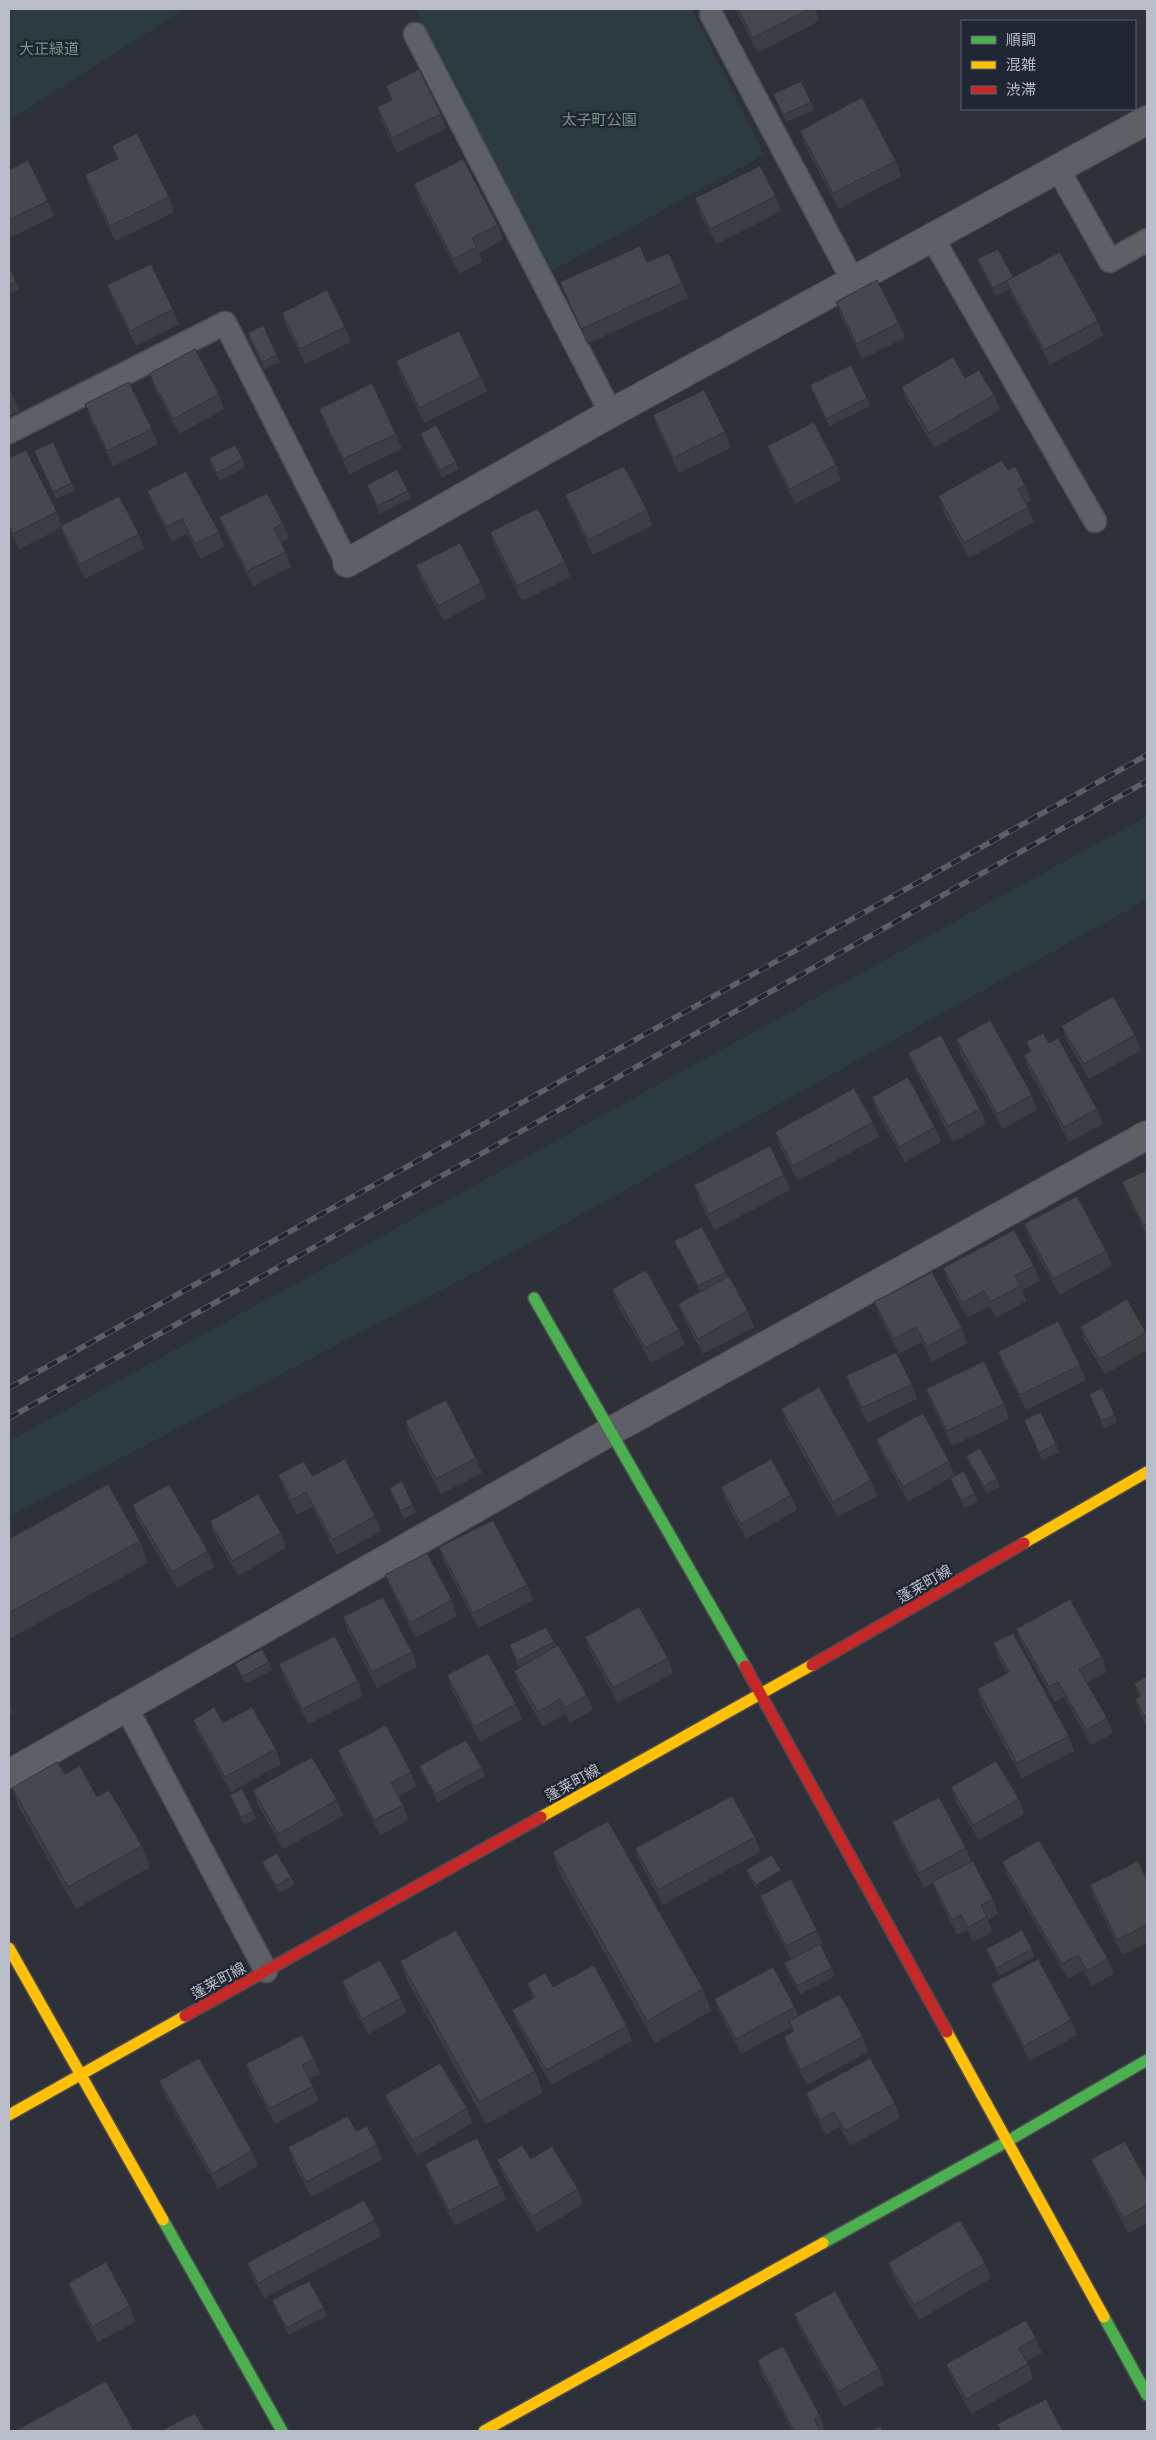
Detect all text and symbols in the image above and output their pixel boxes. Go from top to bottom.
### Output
legend [961,20,1136,110]
text: 順調 [1006,30,1036,48]
park label: 大正緑道 [19,39,79,57]
text: 混雑 [1006,55,1036,73]
text: 渋滞 [1006,80,1036,98]
park label: 太子町公園 [561,110,637,128]
street label: 蓬莱町線 [894,1560,954,1606]
street label: 蓬莱町線 [541,1760,603,1804]
street label: 蓬莱町線 [187,1958,249,2002]

